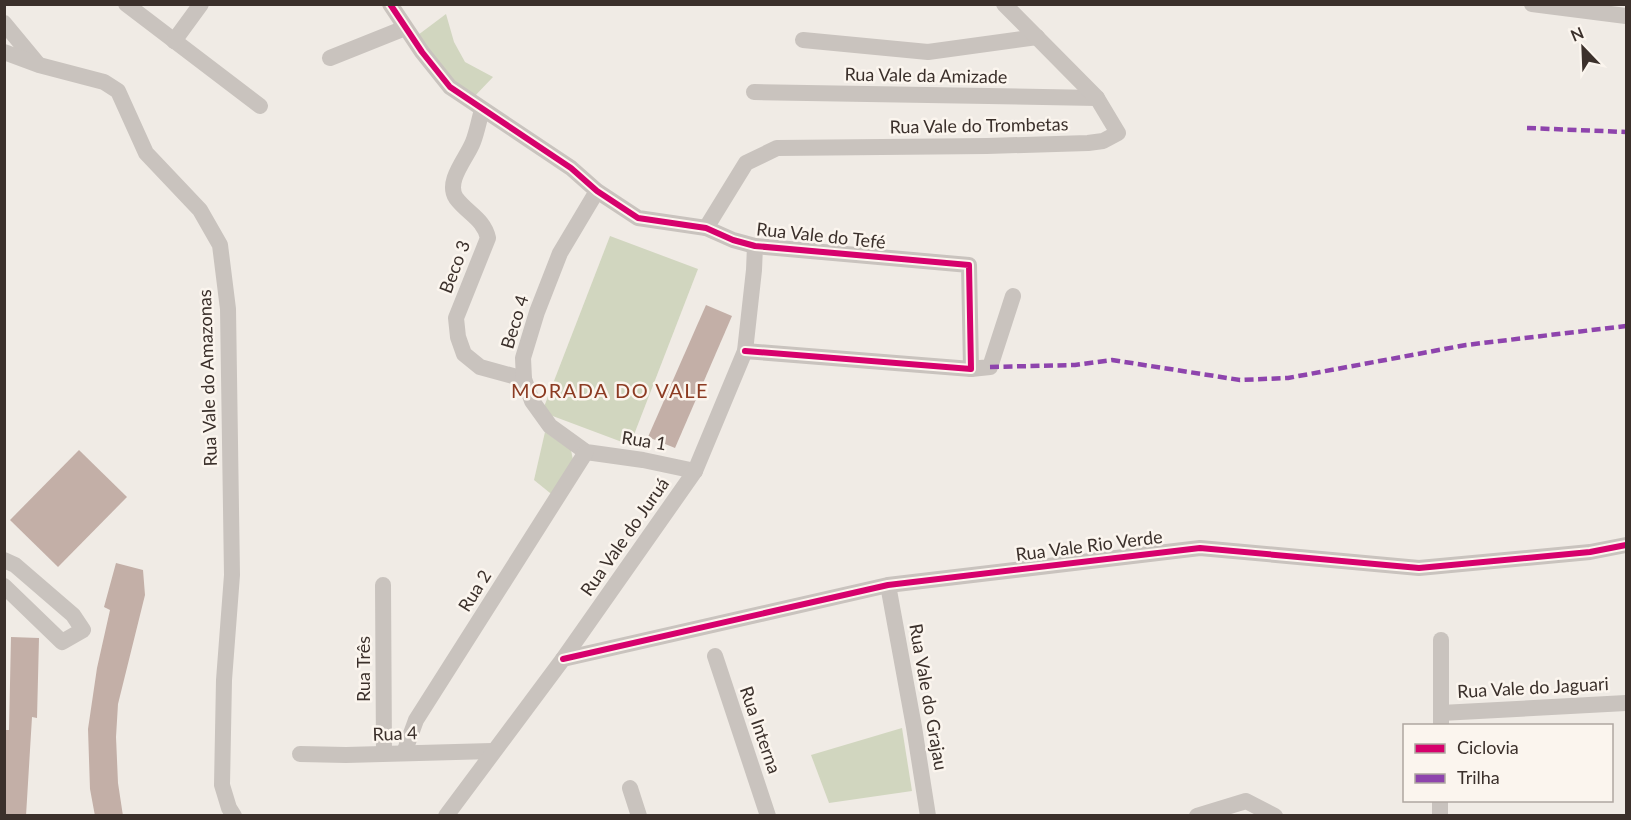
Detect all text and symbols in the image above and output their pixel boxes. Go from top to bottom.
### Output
north arrow [1553,18,1613,78]
text: N [1568,23,1586,45]
street label: Rua Vale da Amizade [844,63,1008,87]
street label: Rua Vale do Trombetas [889,112,1069,138]
street label: Rua Vale do Tefé [755,217,887,253]
street label: Beco 3 [434,237,474,296]
street label: Rua Vale do Amazonas [193,289,221,467]
street label: Beco 4 [496,292,533,351]
district label: MORADA DO VALE [511,378,709,402]
street label: Rua 1 [620,426,668,454]
street label: Rua Vale do Juruá [575,473,673,600]
street label: Rua Vale Rio Verde [1014,525,1164,565]
street label: Rua 2 [453,566,495,615]
street label: Rua Vale do Grajau [905,622,953,772]
street label: Rua Três [352,636,374,702]
street label: Rua Vale do Jaguari [1457,672,1609,702]
street label: Rua Interna [736,683,786,776]
street label: Rua 4 [372,721,418,745]
legend [1403,724,1613,802]
text: Ciclovia [1457,736,1519,758]
text: Trilha [1457,766,1500,788]

